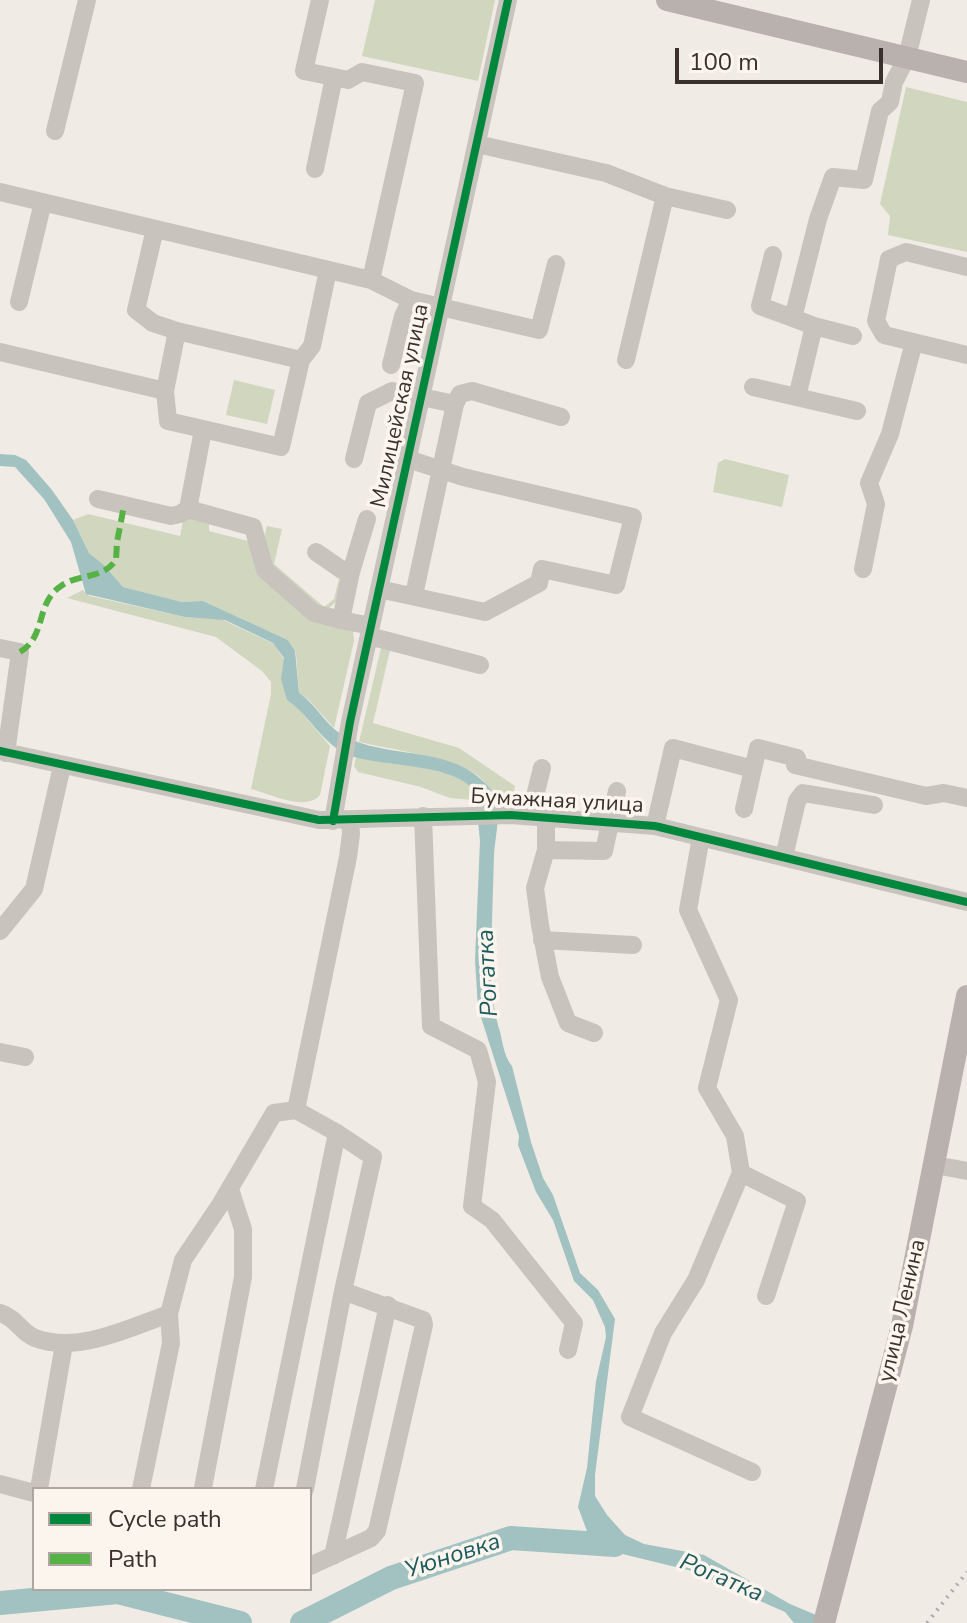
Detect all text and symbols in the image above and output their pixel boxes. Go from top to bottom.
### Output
scale bar [679,32,887,82]
text: 100 m [689,46,759,78]
street label: Милицейская улица [366,302,436,510]
street label: Бумажная улица [470,784,644,820]
water label: Рогатка [472,928,506,1018]
street label: улица Ленина [874,1237,932,1385]
legend [32,1487,312,1591]
text: Cycle path [108,1503,222,1535]
water label: Уюновка [401,1528,505,1586]
text: Path [108,1543,157,1575]
water label: Рогатка [675,1549,767,1609]

